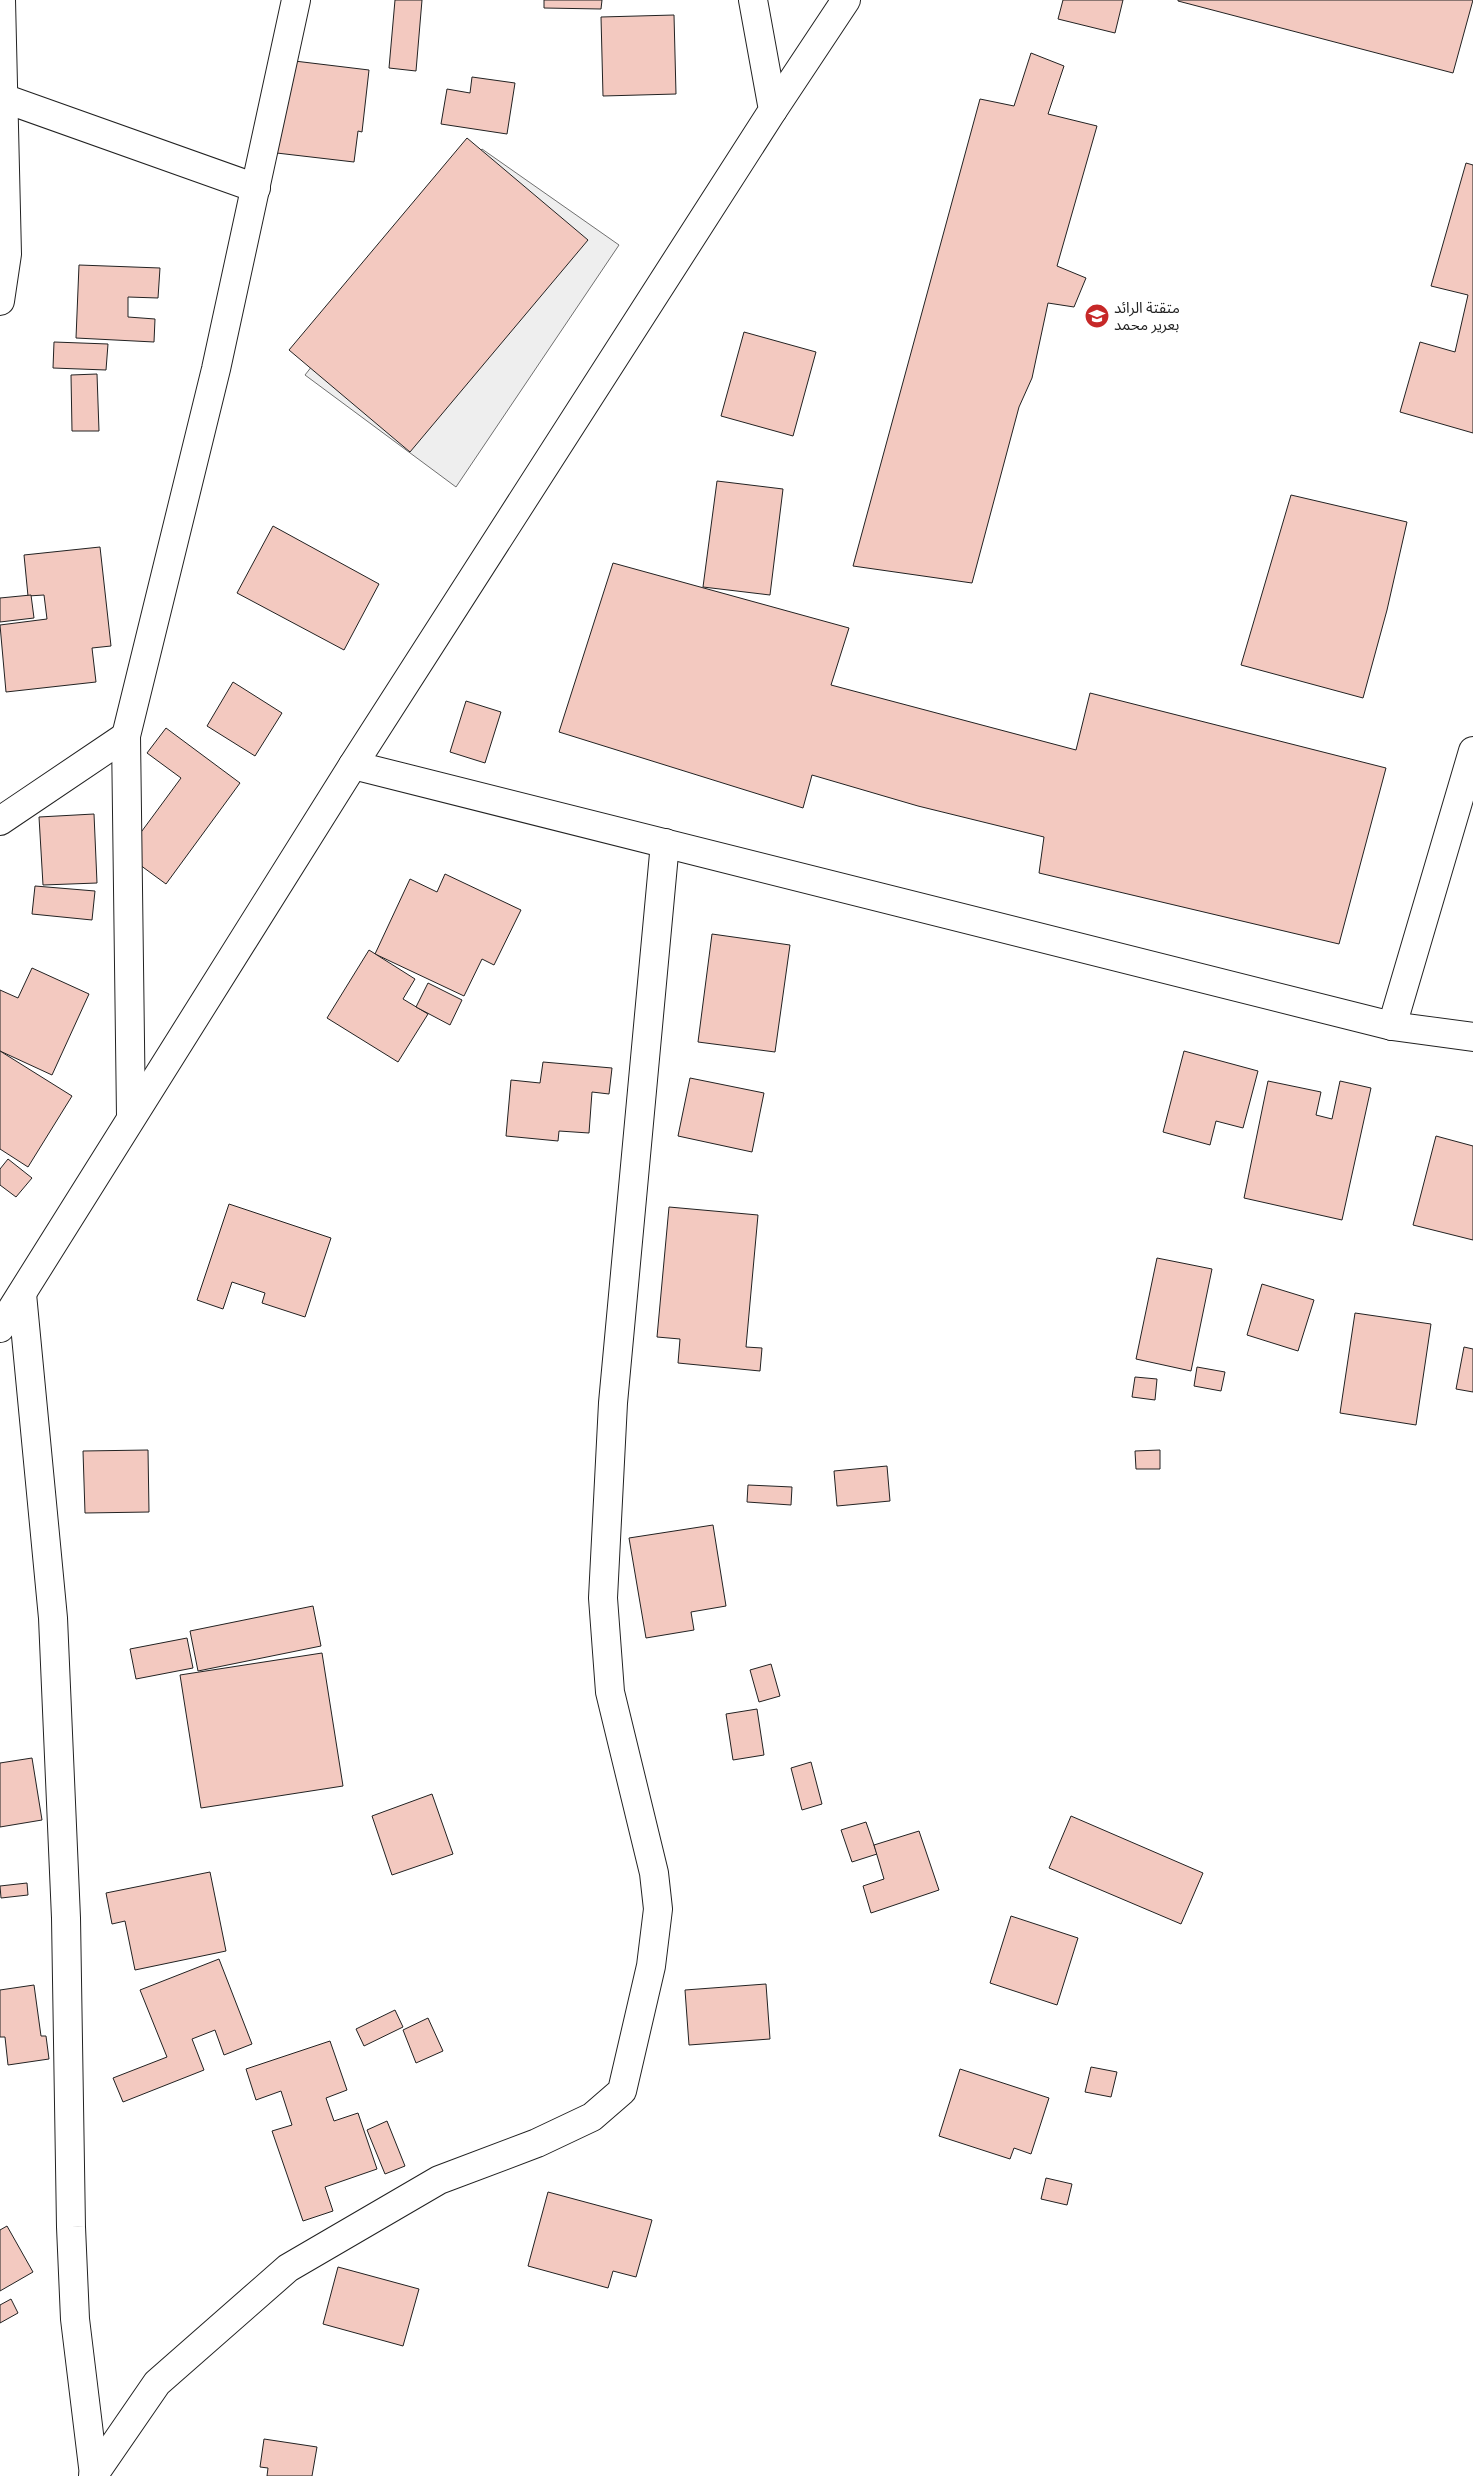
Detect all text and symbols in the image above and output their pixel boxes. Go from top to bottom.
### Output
place label: متقتة الرائد بعرير محمد [1114,299,1180,334]
school or university icon: متقتة الرائد بعرير محمد [1084,303,1110,329]

